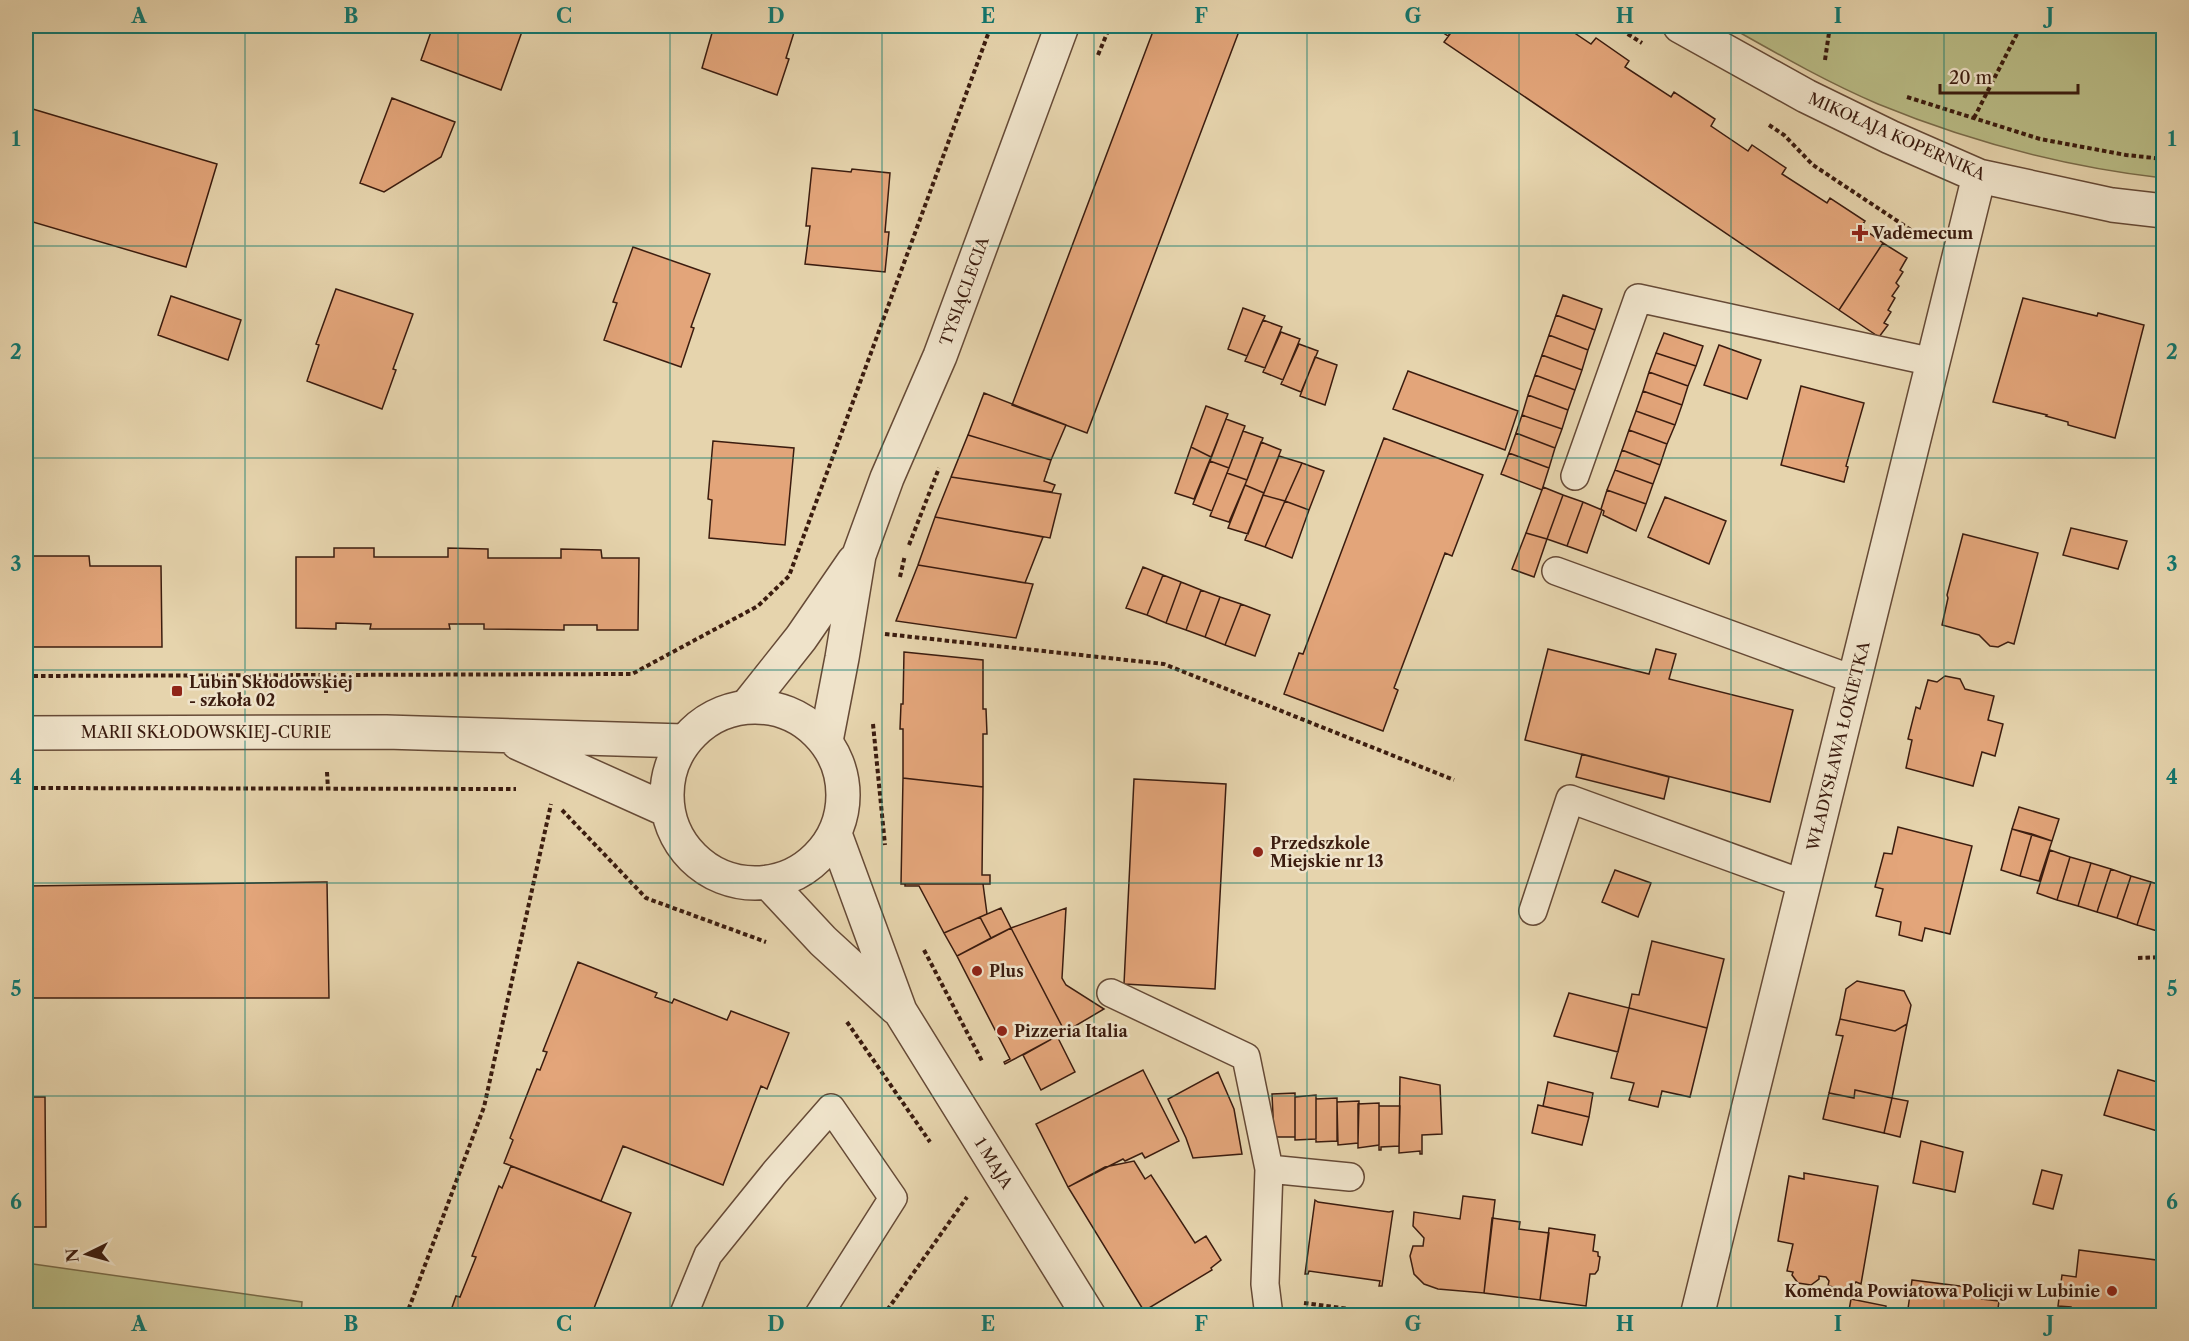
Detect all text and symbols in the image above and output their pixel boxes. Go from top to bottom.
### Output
text: A [130,4,147,28]
text: B [344,4,359,28]
text: C [556,4,572,28]
text: D [767,4,785,28]
text: E [981,4,995,28]
text: F [1194,4,1208,28]
text: G [1405,4,1422,28]
text: H [1616,4,1634,28]
text: I [1834,4,1842,28]
text: J [2042,4,2054,28]
scale bar [1940,57,2078,95]
text: 20 m [1949,67,1993,89]
street label: MIKOŁAJA KOPERNIKA [1805,88,1990,185]
text: 1 [12,127,21,151]
text: 1 [2168,127,2177,151]
place label: Vademecum [1871,223,1973,243]
marker: Vademecum [1853,226,1867,240]
street label: TYSIĄCLECIA [935,233,993,348]
text: 2 [10,340,22,364]
text: 2 [2166,340,2178,364]
text: 3 [10,552,22,576]
text: 3 [2166,552,2178,576]
street label: WŁADYSŁAWA ŁOKIETKA [1802,638,1874,854]
place label: Lubin Skłodowskiej - szkoła 02 [189,672,353,710]
marker: Lubin Skłodowskiej - szkoła 02 [170,684,184,698]
street label: MARII SKŁODOWSKIEJ-CURIE [81,722,331,742]
text: 4 [10,765,22,789]
text: 4 [2166,765,2178,789]
place label: Przedszkole Miejskie nr 13 [1270,833,1384,871]
marker: Przedszkole Miejskie nr 13 [1251,845,1265,859]
place label: Plus [989,961,1024,981]
marker: Plus [970,964,984,978]
text: 5 [10,977,22,1001]
text: 5 [2166,977,2178,1001]
place label: Pizzeria Italia [1014,1021,1128,1041]
marker: Pizzeria Italia [995,1024,1009,1038]
street label: 1 MAJA [971,1134,1018,1193]
text: 6 [10,1190,22,1214]
text: 6 [2166,1190,2178,1214]
north arrow [57,1224,117,1284]
text: N [61,1247,83,1263]
place label: Komenda Powiatowa Policji w Lubinie [1784,1281,2100,1301]
marker: Komenda Powiatowa Policji w Lubinie [2105,1284,2119,1298]
text: A [130,1312,147,1336]
text: B [344,1312,359,1336]
text: C [556,1312,572,1336]
text: D [767,1312,785,1336]
text: E [981,1312,995,1336]
text: F [1194,1312,1208,1336]
text: G [1405,1312,1422,1336]
text: H [1616,1312,1634,1336]
text: I [1834,1312,1842,1336]
text: J [2042,1312,2054,1336]

